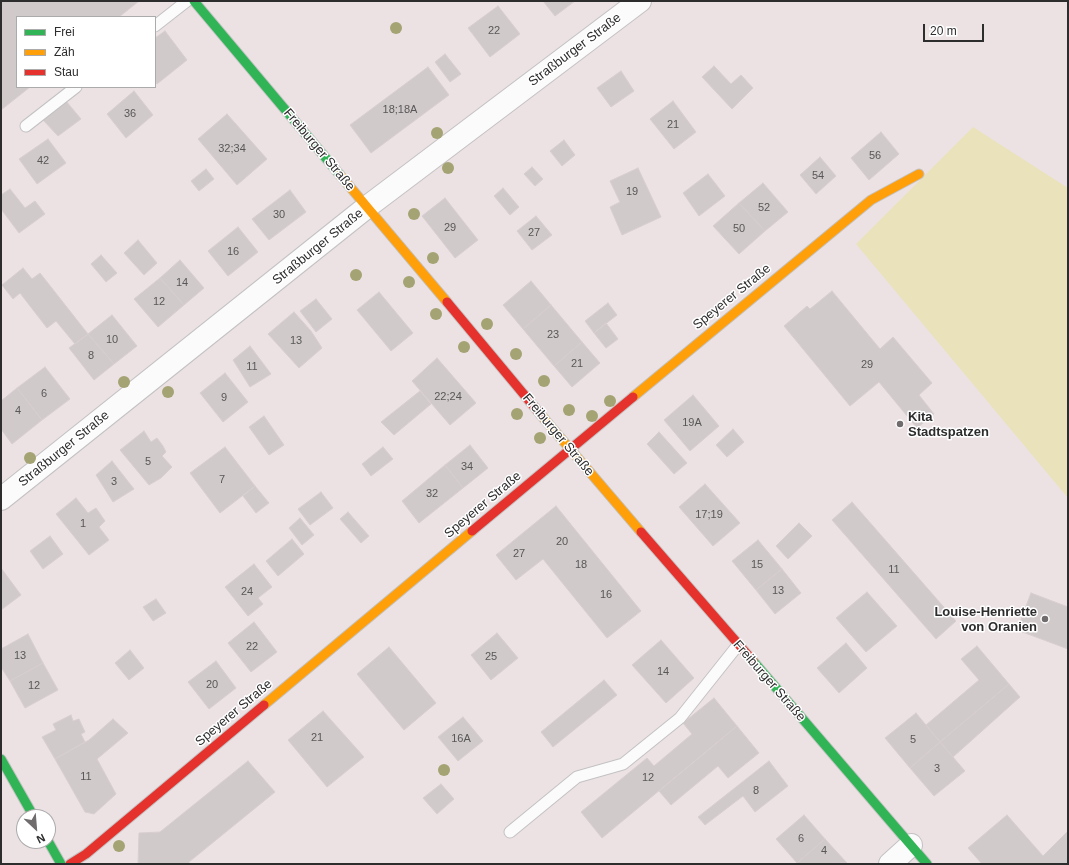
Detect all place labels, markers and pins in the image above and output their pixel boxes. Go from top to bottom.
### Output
place label: Kita Stadtspatzen [908,409,989,440]
marker: Kita Stadtspatzen [895,419,905,429]
place label: Louise-Henriette von Oranien [934,604,1037,635]
marker: Louise-Henriette von Oranien [1040,614,1050,624]

